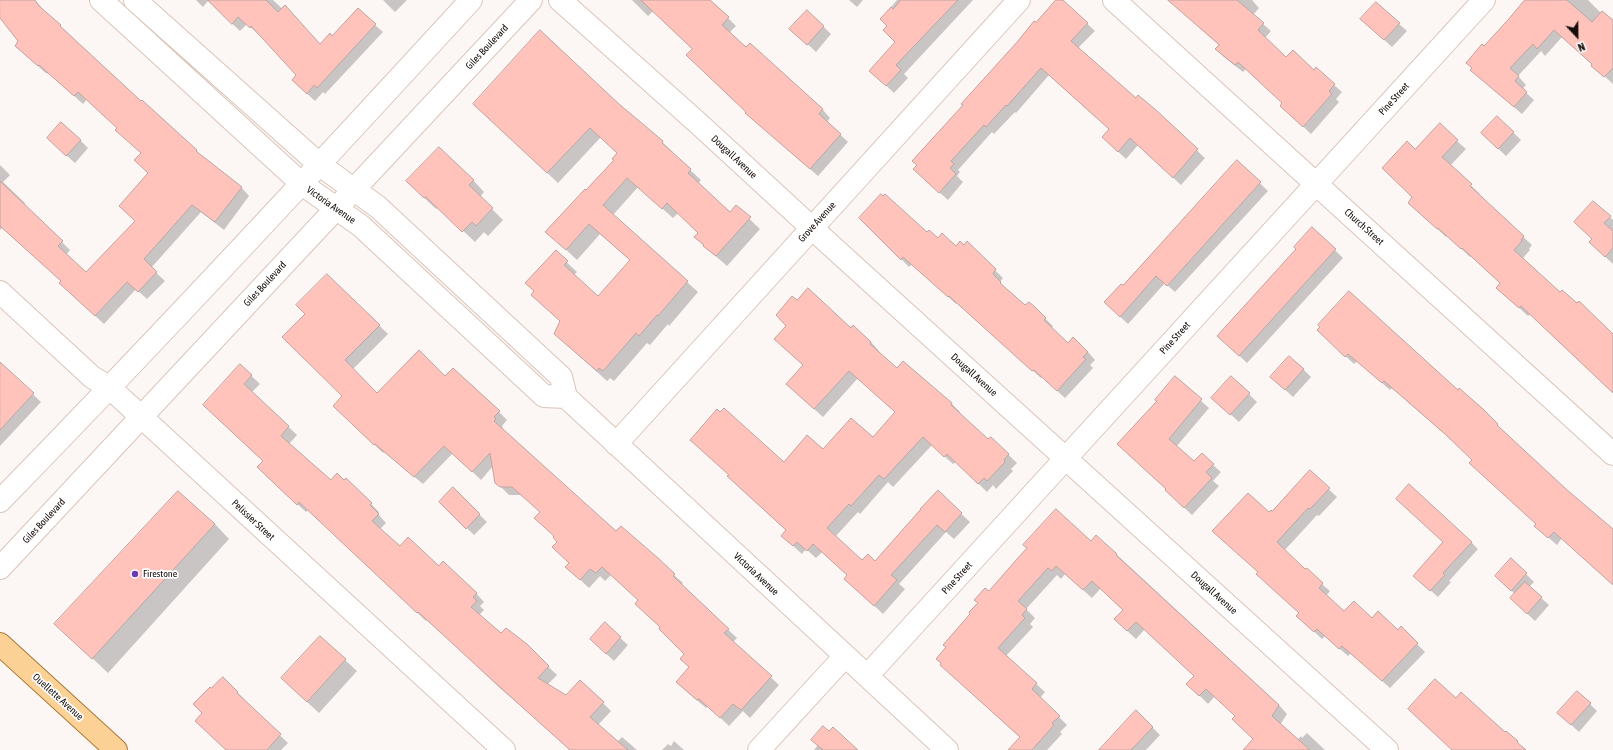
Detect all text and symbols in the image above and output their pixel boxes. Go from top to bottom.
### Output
north arrow [1557,16,1597,56]
street label: Giles Boulevard [463,22,511,72]
text: N [1576,40,1587,54]
street label: Pine Street [1376,80,1412,118]
street label: Dougall Avenue [709,133,759,181]
street label: Victoria Avenue [304,184,358,226]
street label: Grove Avenue [796,199,838,245]
street label: Church Street [1342,206,1386,248]
street label: Giles Boulevard [241,259,289,309]
street label: Pine Street [1157,319,1193,357]
street label: Dougall Avenue [948,351,1000,399]
street label: Giles Boulevard [20,496,68,546]
street label: Pelissier Street [229,497,277,543]
street label: Victoria Avenue [731,550,781,598]
street label: Pine Street [939,559,975,597]
place label: Firestone [143,568,177,580]
marker: Firestone [130,569,140,579]
street label: Dougall Avenue [1188,569,1240,617]
street label: Ouellette Avenue [30,671,86,723]

